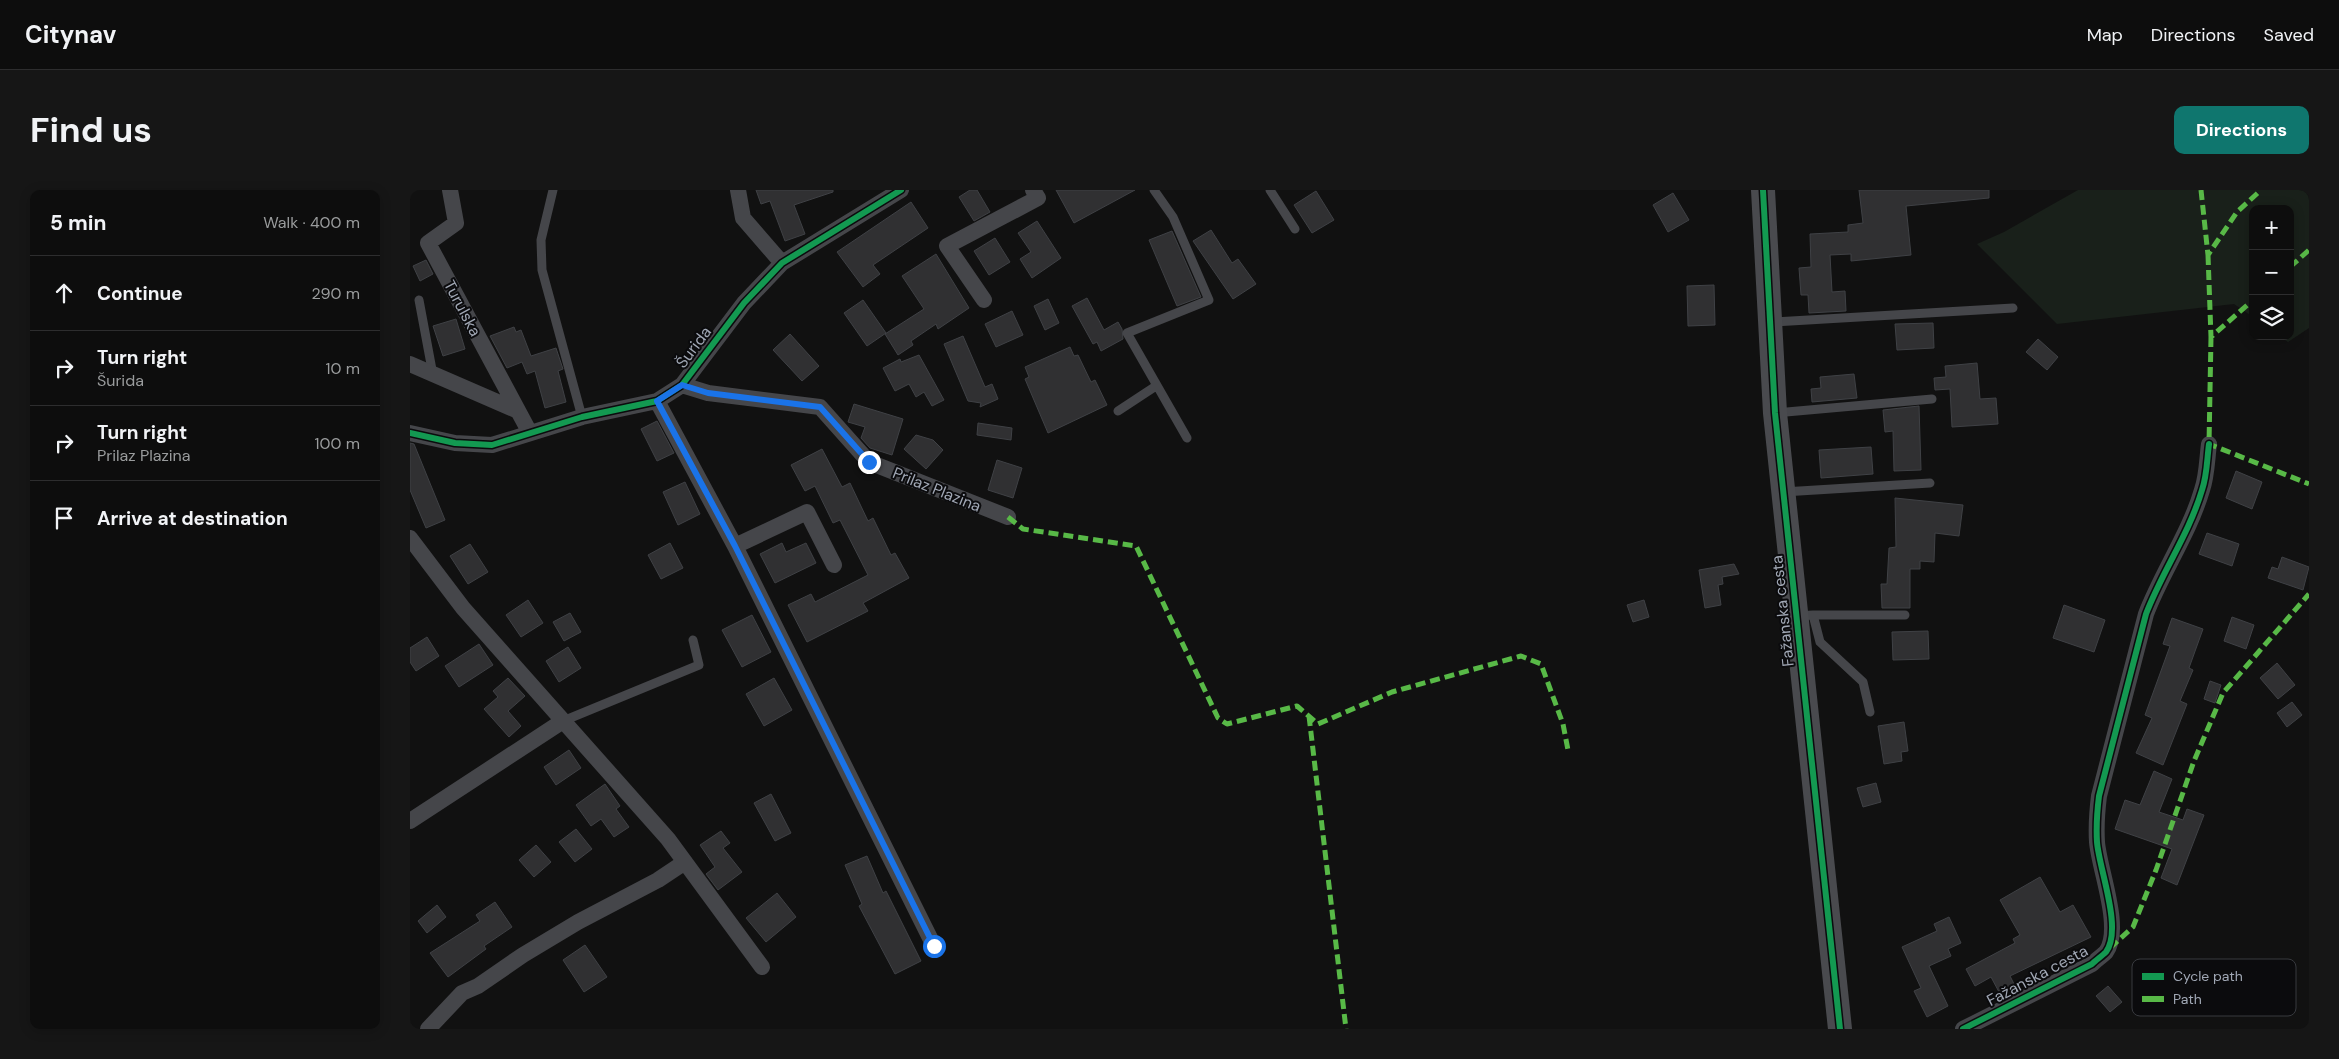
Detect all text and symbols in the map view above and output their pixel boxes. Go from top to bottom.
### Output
text: Citynav [25,19,116,50]
text: Map [2087,23,2123,47]
text: Directions [2151,23,2236,47]
text: Saved [2264,23,2314,47]
button: Directions [2174,106,2309,154]
text: Find us [30,107,152,153]
map controls [2249,205,2294,340]
button: + [2249,205,2294,250]
text: 5 min [50,209,106,237]
text: Walk · 400 m [263,212,360,233]
button: − [2249,250,2294,295]
street label: Turulska [439,276,486,340]
icon: ahead [50,279,78,307]
text: Continue [97,281,183,306]
text: 290 m [311,283,360,304]
button: layers [2249,295,2294,340]
street label: Šurida [671,322,716,372]
text: Turn right [97,345,187,370]
icon: right [50,354,78,382]
text: 10 m [326,358,360,379]
text: Šurida [97,370,144,391]
text: Turn right [97,420,187,445]
icon: right [50,429,78,457]
text: 100 m [315,433,360,454]
text: Prilaz Plazina [97,445,191,466]
route end [858,451,881,474]
street label: Prilaz Plazina [890,462,984,517]
icon: arrive [50,504,78,532]
text: Arrive at destination [97,506,288,531]
street label: Fažanska cesta [1766,554,1799,668]
route start [923,935,946,958]
street label: Fažanska cesta [1983,940,2092,1011]
legend [2132,959,2296,1016]
text: Cycle path [2173,967,2243,985]
text: Path [2173,990,2202,1008]

